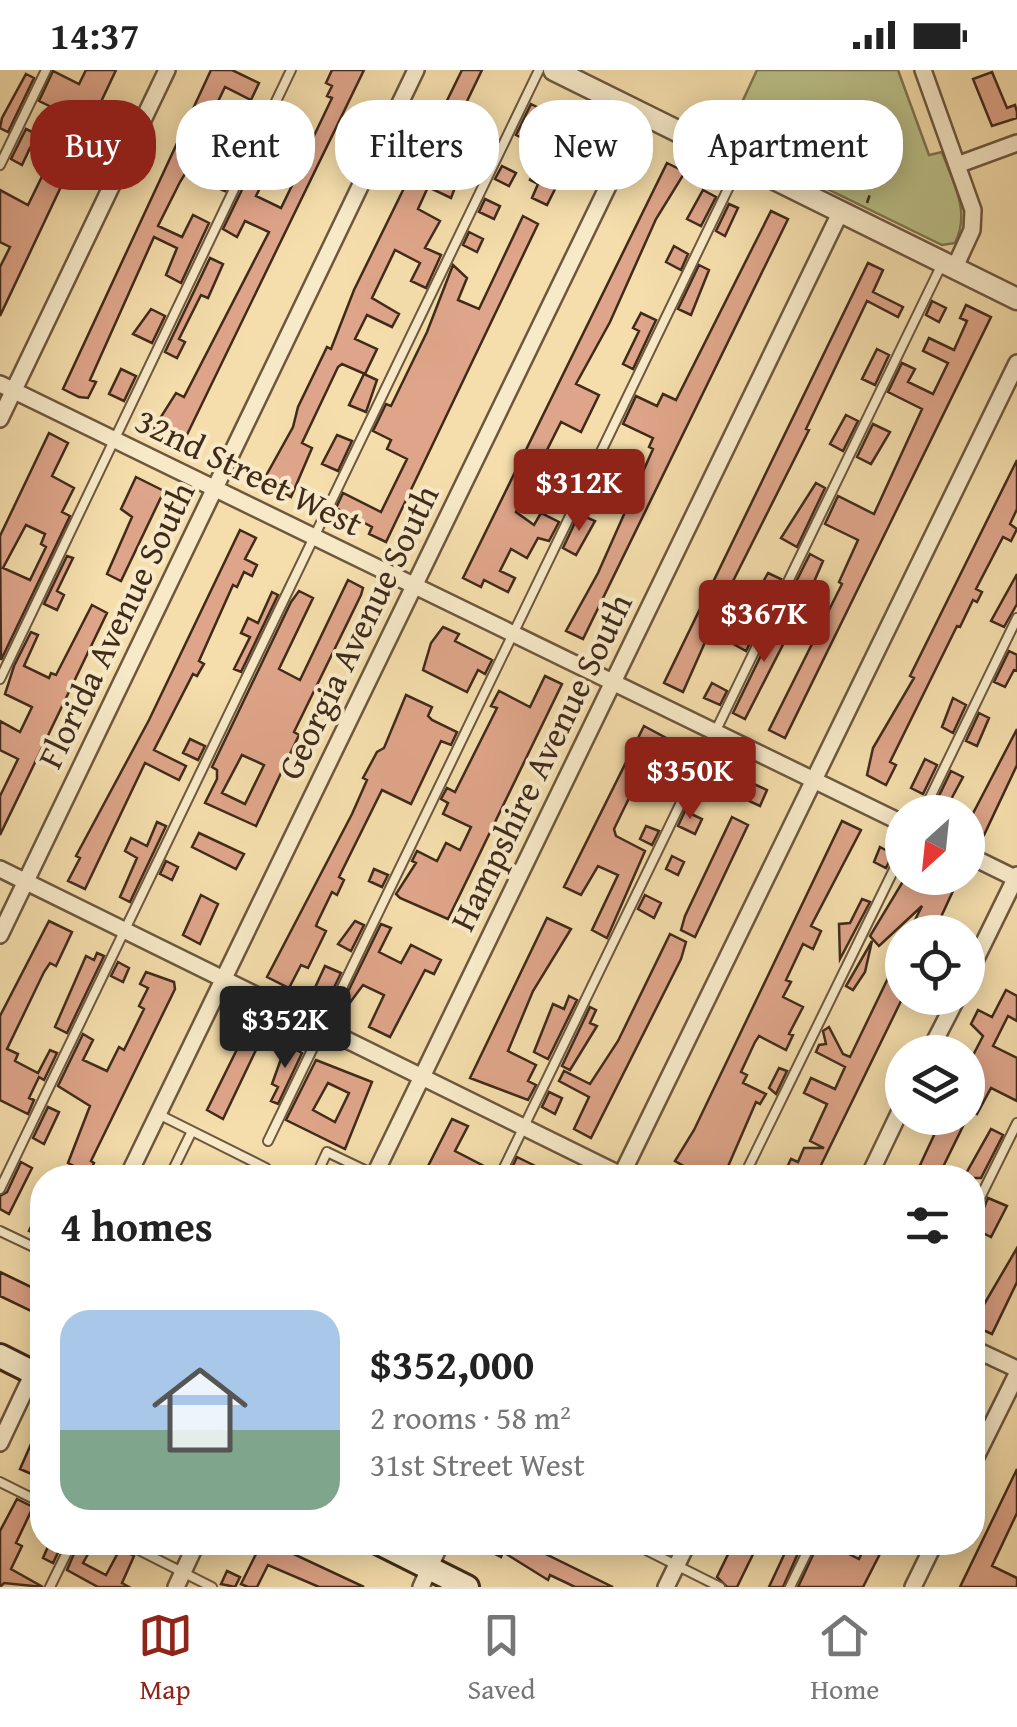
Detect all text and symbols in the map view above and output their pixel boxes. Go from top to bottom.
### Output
text: 14:37 [50,7,140,63]
chip: Buy [30,100,156,190]
chip: Rent [176,100,315,190]
chip: Filters [335,100,499,190]
chip: New [519,100,653,190]
chip: Apartment [673,100,903,190]
street label: 32nd Street West [127,394,371,549]
pin: $312K [509,449,649,534]
text: $312K [536,458,622,505]
street label: Florida Avenue South [24,473,207,777]
street label: Georgia Avenue South [264,476,451,788]
pin: $367K [694,580,834,665]
street label: Hampshire Avenue South [437,584,645,939]
text: $367K [721,589,807,636]
pin: $350K [620,737,760,822]
text: $350K [647,746,733,793]
north arrow [885,795,985,895]
map controls [885,795,985,1135]
button: locate [885,915,985,1015]
pin: $352K [215,986,355,1071]
text: $352K [242,995,328,1042]
button: layers [885,1035,985,1135]
text: 4 homes [60,1195,213,1256]
icon: filters [900,1198,955,1253]
text: $352,000 [370,1333,534,1394]
icon: home [140,1350,260,1470]
text: 2 rooms · 58 m² [370,1394,571,1441]
text: 31st Street West [370,1441,585,1488]
tab: Map [138,1608,193,1709]
tab: Saved [468,1608,535,1709]
tab: Home [811,1608,879,1709]

